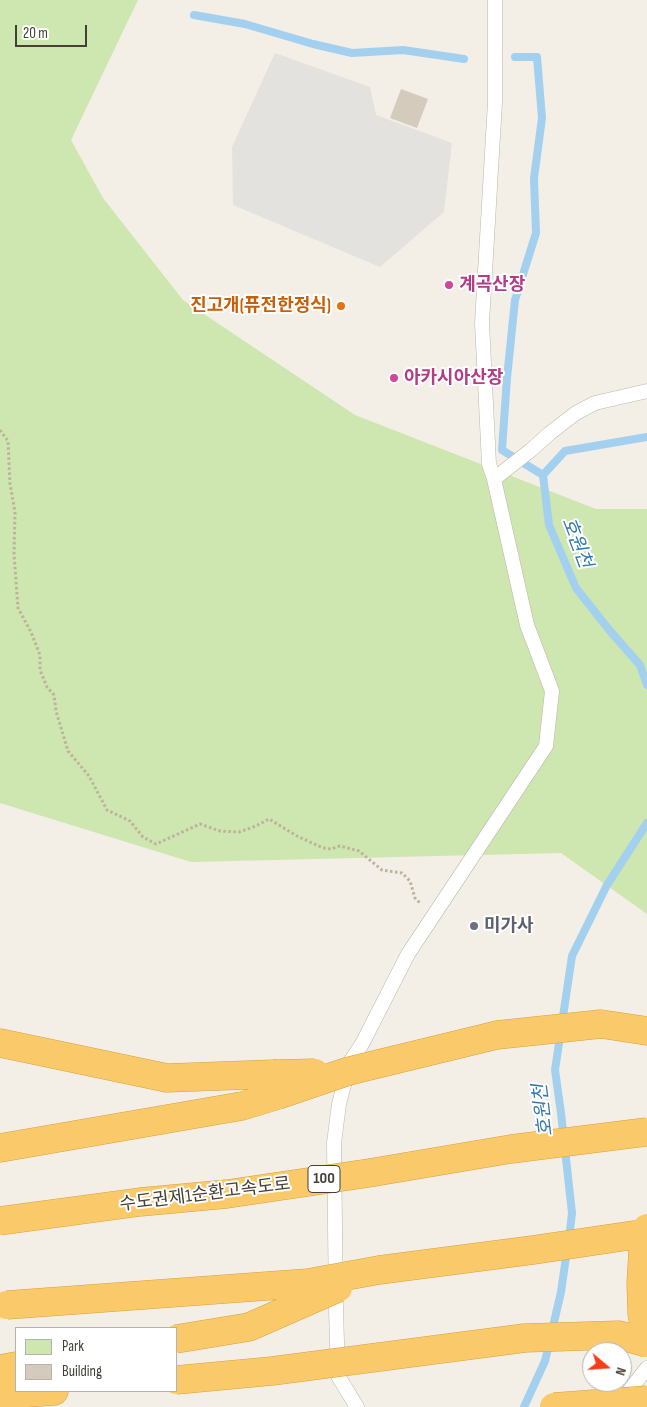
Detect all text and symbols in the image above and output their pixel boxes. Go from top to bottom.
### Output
scale bar [18,15,90,47]
text: 20 m [23,24,48,43]
place label: 계곡산장 [459,274,525,296]
marker: 계곡산장 [443,279,455,291]
place label: 진고개(퓨전한정식) [190,295,331,317]
marker: 진고개(퓨전한정식) [335,300,347,312]
place label: 아카시아산장 [404,367,503,389]
marker: 아카시아산장 [388,372,400,384]
water label: 호원천 [556,514,596,572]
place label: 미가사 [484,915,534,937]
marker: 미가사 [468,920,480,932]
water label: 호원천 [529,1083,559,1137]
road number: 100 [308,1166,340,1192]
street label: 수도권제1순환고속도로 [118,1174,292,1216]
legend [15,1327,178,1392]
text: Park [62,1337,84,1356]
north arrow [582,1342,632,1392]
text: Building [62,1362,102,1381]
text: N [612,1365,630,1378]

